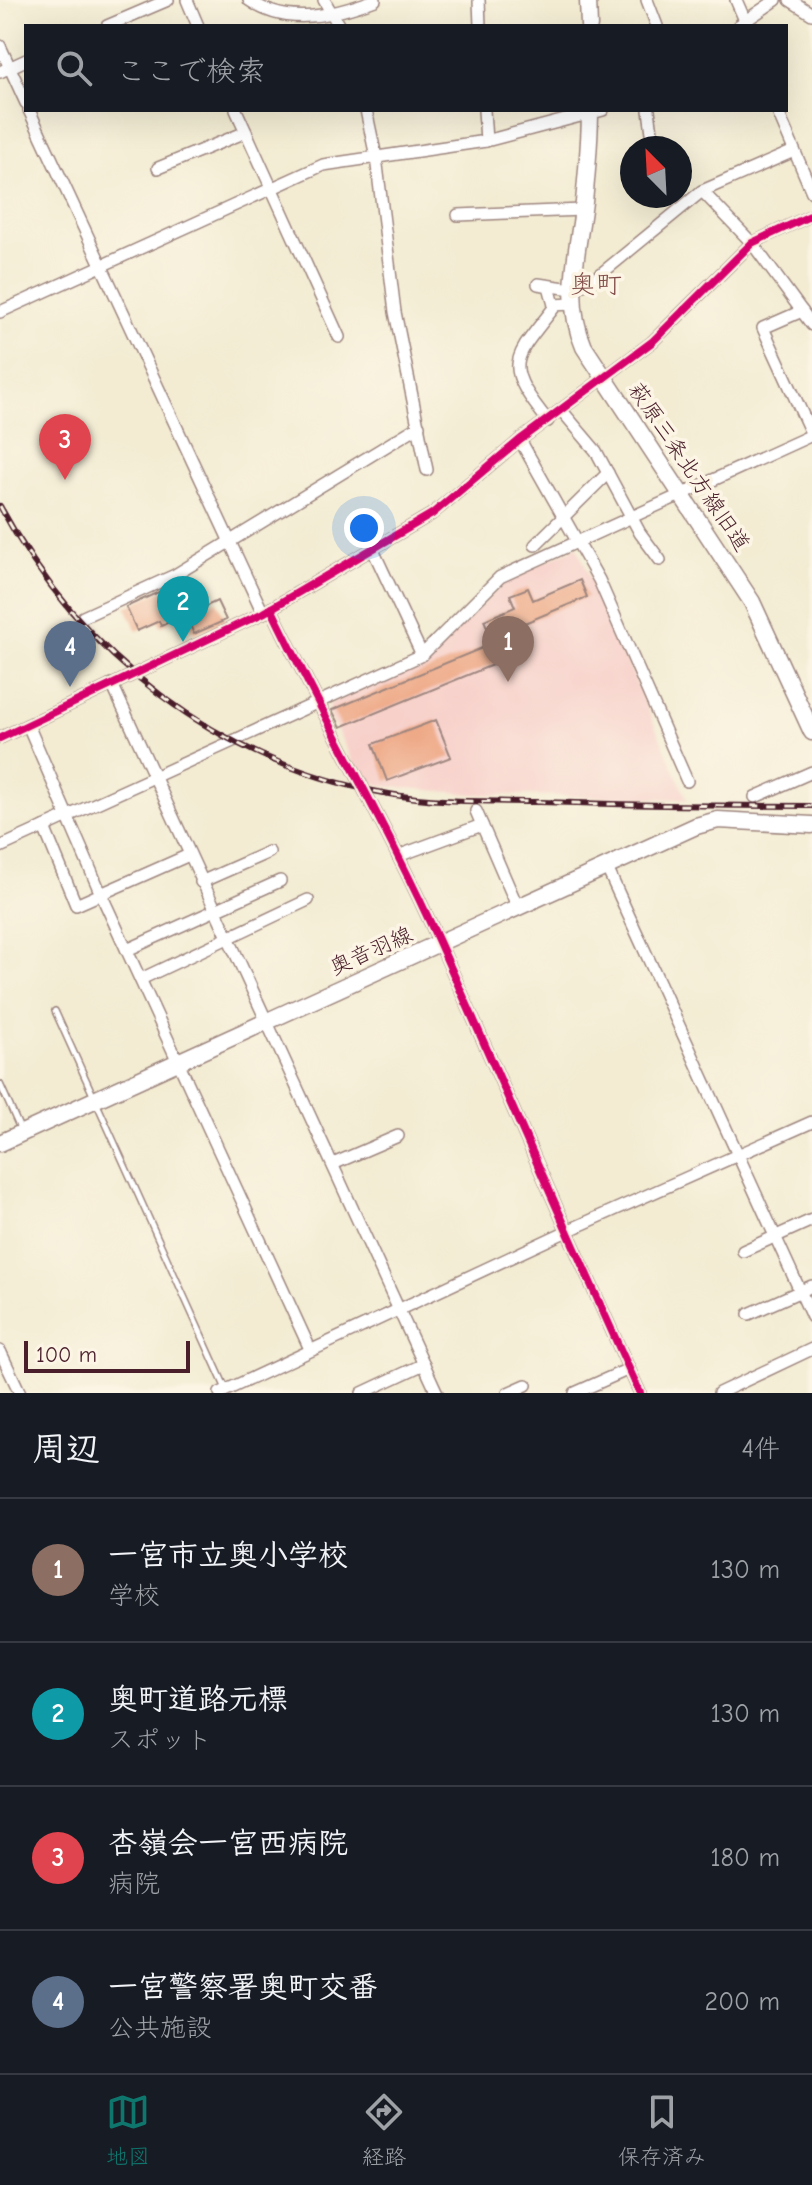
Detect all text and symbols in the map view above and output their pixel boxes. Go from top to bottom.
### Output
search box [24,24,788,112]
icon: search [52,46,96,90]
text: ここで検索 [116,54,266,89]
north arrow [620,136,692,208]
district label: 奥町 [570,270,622,300]
street label: 萩原三条北方線旧道 [623,378,755,556]
pin: 3 [39,414,91,480]
your location [344,508,384,548]
pin: 2 [157,576,209,642]
pin: 1 [482,616,534,682]
pin: 4 [44,621,96,687]
street label: 奥音羽線 [326,921,416,981]
scale bar [24,1337,190,1373]
text: 100 m [36,1342,97,1368]
text: 周辺 [32,1429,100,1469]
text: 4件 [741,1434,780,1464]
text: 一宮市立奥小学校 [108,1538,348,1573]
text: 1 [53,1555,63,1585]
text: 130 m [711,1555,780,1585]
text: 学校 [108,1581,160,1611]
text: 奥町道路元標 [108,1682,288,1717]
text: 2 [52,1699,64,1729]
text: 130 m [711,1699,780,1729]
text: スポット [108,1725,212,1755]
text: 杏嶺会一宮西病院 [108,1826,348,1861]
text: 3 [52,1843,64,1873]
text: 180 m [710,1843,780,1873]
text: 病院 [108,1869,160,1899]
text: 一宮警察署奥町交番 [108,1970,378,2005]
text: 4 [52,1987,64,2017]
text: 200 m [705,1987,780,2017]
text: 公共施設 [108,2013,212,2043]
tab: 地図 [106,2090,150,2170]
tab: 経路 [362,2090,406,2170]
tab: 保存済み [618,2090,706,2170]

